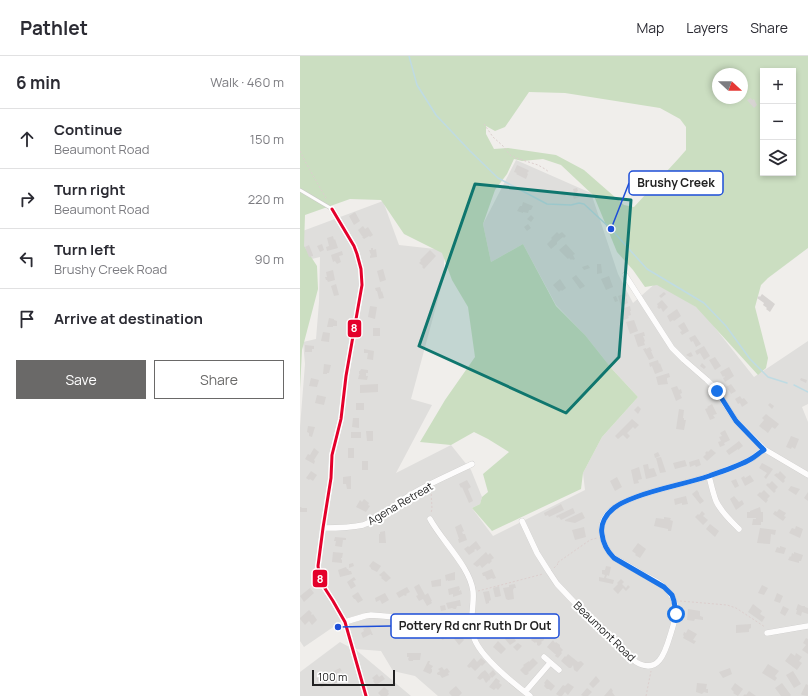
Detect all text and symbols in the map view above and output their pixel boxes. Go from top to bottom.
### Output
text: Pathlet [20,15,88,41]
text: Map [636,18,664,37]
text: Layers [686,18,728,37]
text: Share [750,18,788,37]
north arrow [712,68,748,104]
map controls [760,68,796,176]
button: + [760,68,796,104]
text: 6 min [16,71,61,94]
text: Walk · 460 m [210,73,284,91]
button: − [760,104,796,140]
text: Continue [54,119,122,140]
icon: ahead [16,128,38,150]
text: 150 m [250,130,284,148]
text: Beaumont Road [54,140,149,158]
button: layers [760,140,796,176]
callout: Brushy Creek [629,171,723,195]
text: Brushy Creek [637,174,715,191]
text: Turn right [54,179,125,200]
icon: right [16,188,38,210]
text: 220 m [248,190,284,208]
text: Beaumont Road [54,200,149,218]
text: Turn left [54,239,116,260]
icon: left [16,248,38,270]
text: 90 m [254,250,284,268]
text: Brushy Creek Road [54,260,167,278]
icon: arrive [16,308,38,330]
text: Arrive at destination [54,308,203,329]
line badge: 8 [347,319,362,338]
text: 8 [351,320,358,335]
button: Save [16,360,146,399]
button: Share [154,360,284,399]
route end [708,382,726,400]
street label: Agena Retreat [365,478,435,528]
line badge: 8 [312,569,328,588]
text: 8 [317,571,324,586]
street label: Beaumont Road [571,598,639,664]
route start [667,605,685,623]
callout: Pottery Rd cnr Ruth Dr Out [391,614,559,638]
text: Pottery Rd cnr Ruth Dr Out [399,617,551,634]
scale bar [312,668,395,687]
text: 100 m [318,669,347,684]

